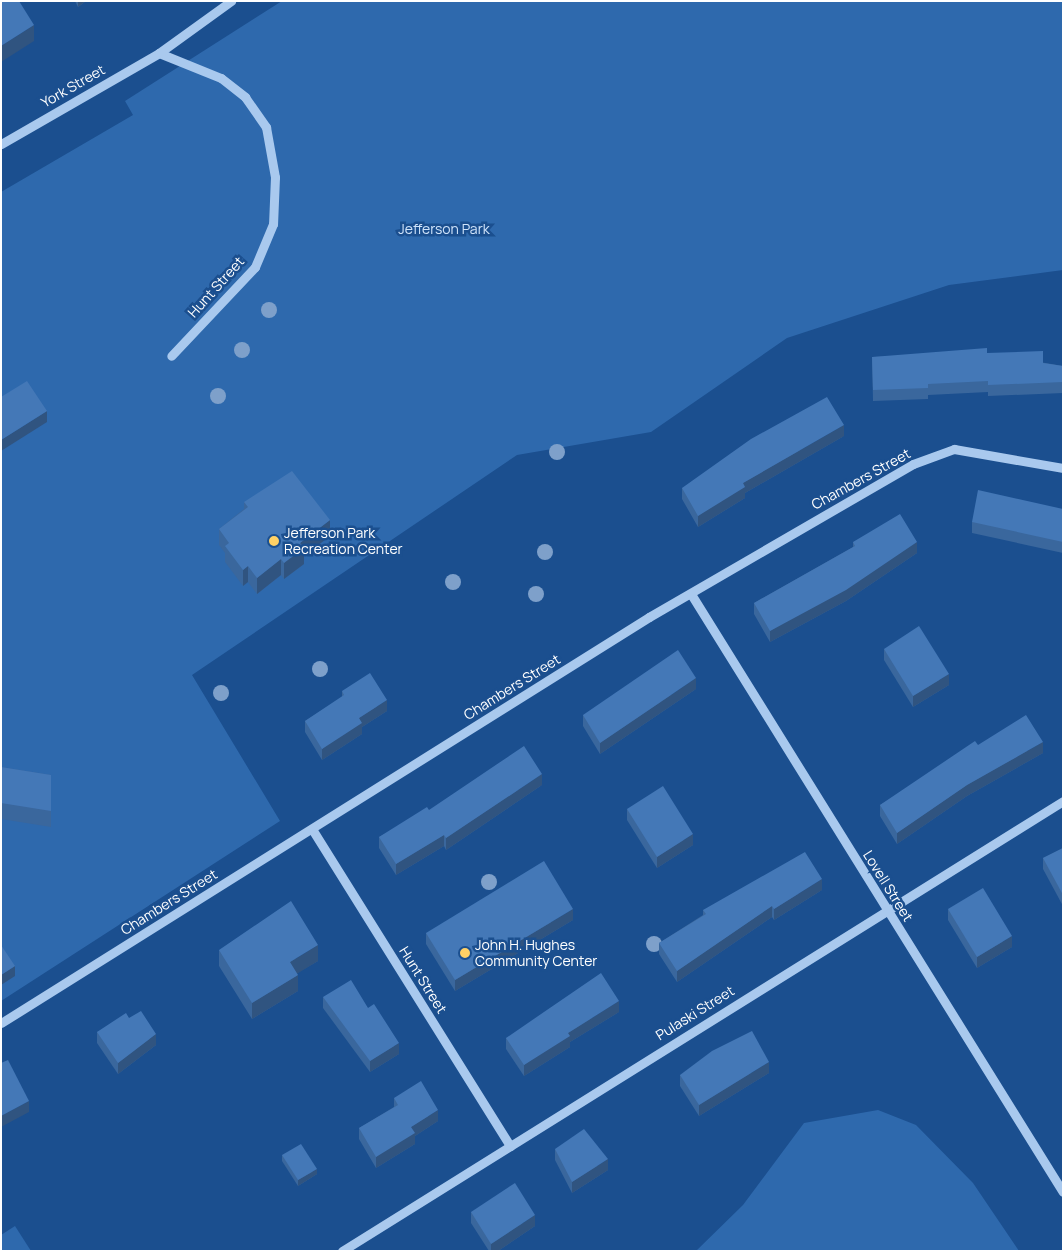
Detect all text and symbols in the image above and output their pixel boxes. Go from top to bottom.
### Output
street label: York Street [38,61,108,111]
park label: Jefferson Park [398,221,490,237]
street label: Hunt Street [184,253,248,321]
street label: Chambers Street [809,445,913,513]
place label: Jefferson Park Recreation Center [284,525,403,558]
marker: Jefferson Park Recreation Center [268,535,280,547]
street label: Chambers Street [461,651,563,723]
street label: Lovell Street [860,847,916,925]
street label: Chambers Street [118,866,220,938]
place label: John H. Hughes Community Center [475,937,597,970]
street label: Hunt Street [396,943,450,1017]
marker: John H. Hughes Community Center [459,947,471,959]
street label: Pulaski Street [653,982,737,1044]

